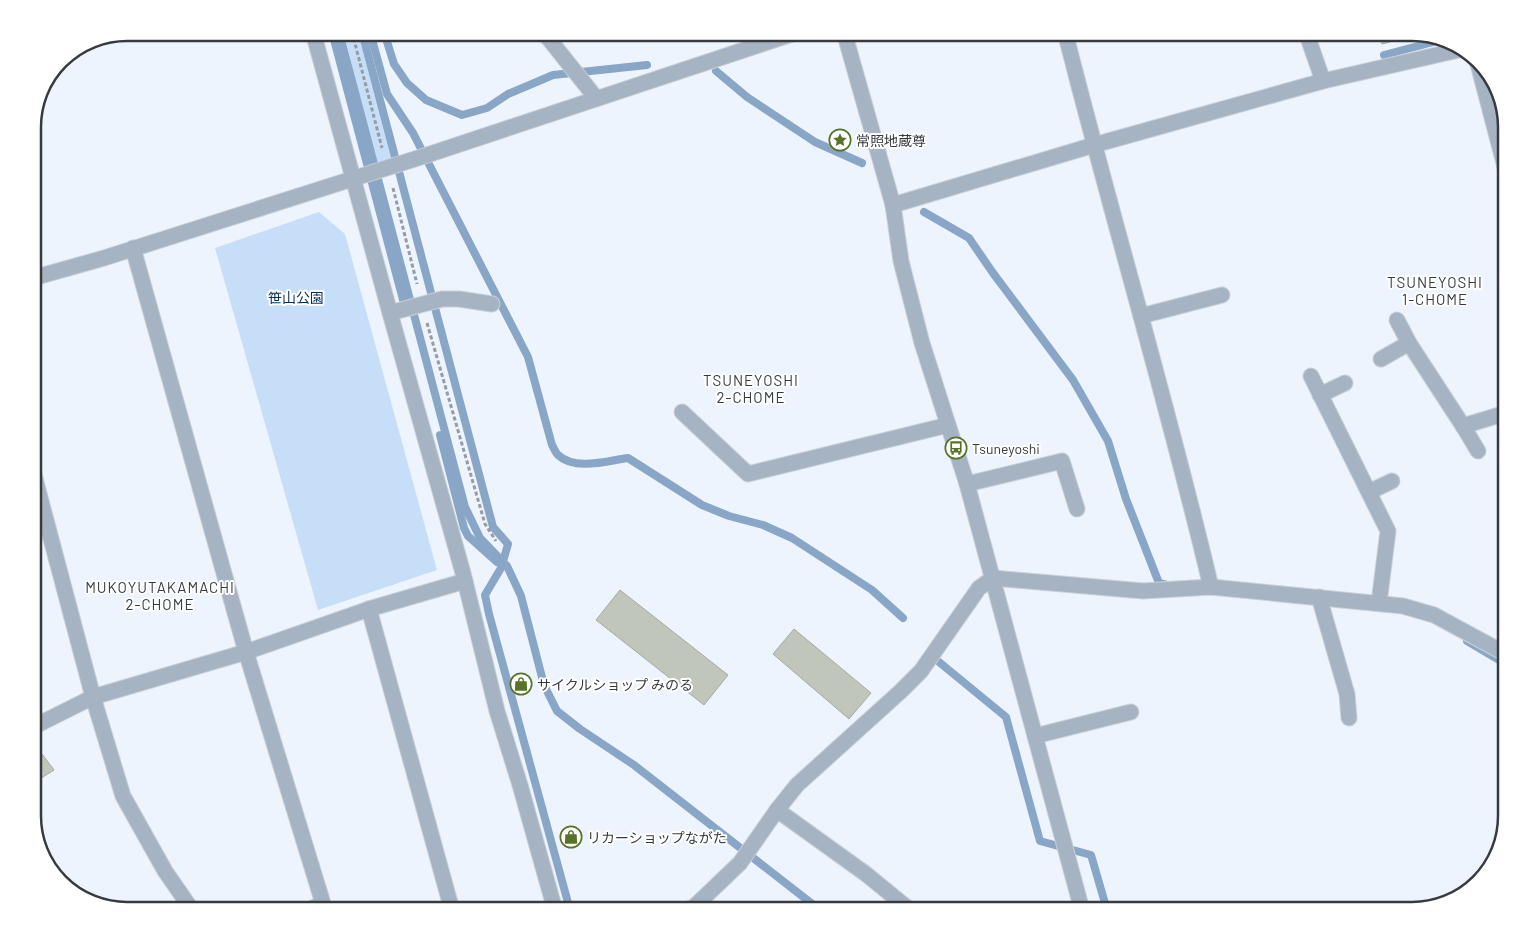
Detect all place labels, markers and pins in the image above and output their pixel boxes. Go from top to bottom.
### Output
place icon: 常照地蔵尊 [828,128,852,152]
place label: 常照地蔵尊 [856,132,926,149]
bus stop icon: Tsuneyoshi [944,436,968,460]
place label: Tsuneyoshi [972,440,1040,457]
shop icon: サイクルショップ みのる [509,672,533,696]
place label: サイクルショップ みのる [537,676,693,693]
shop icon: リカーショップながた [559,825,583,849]
place label: リカーショップながた [587,829,727,846]

